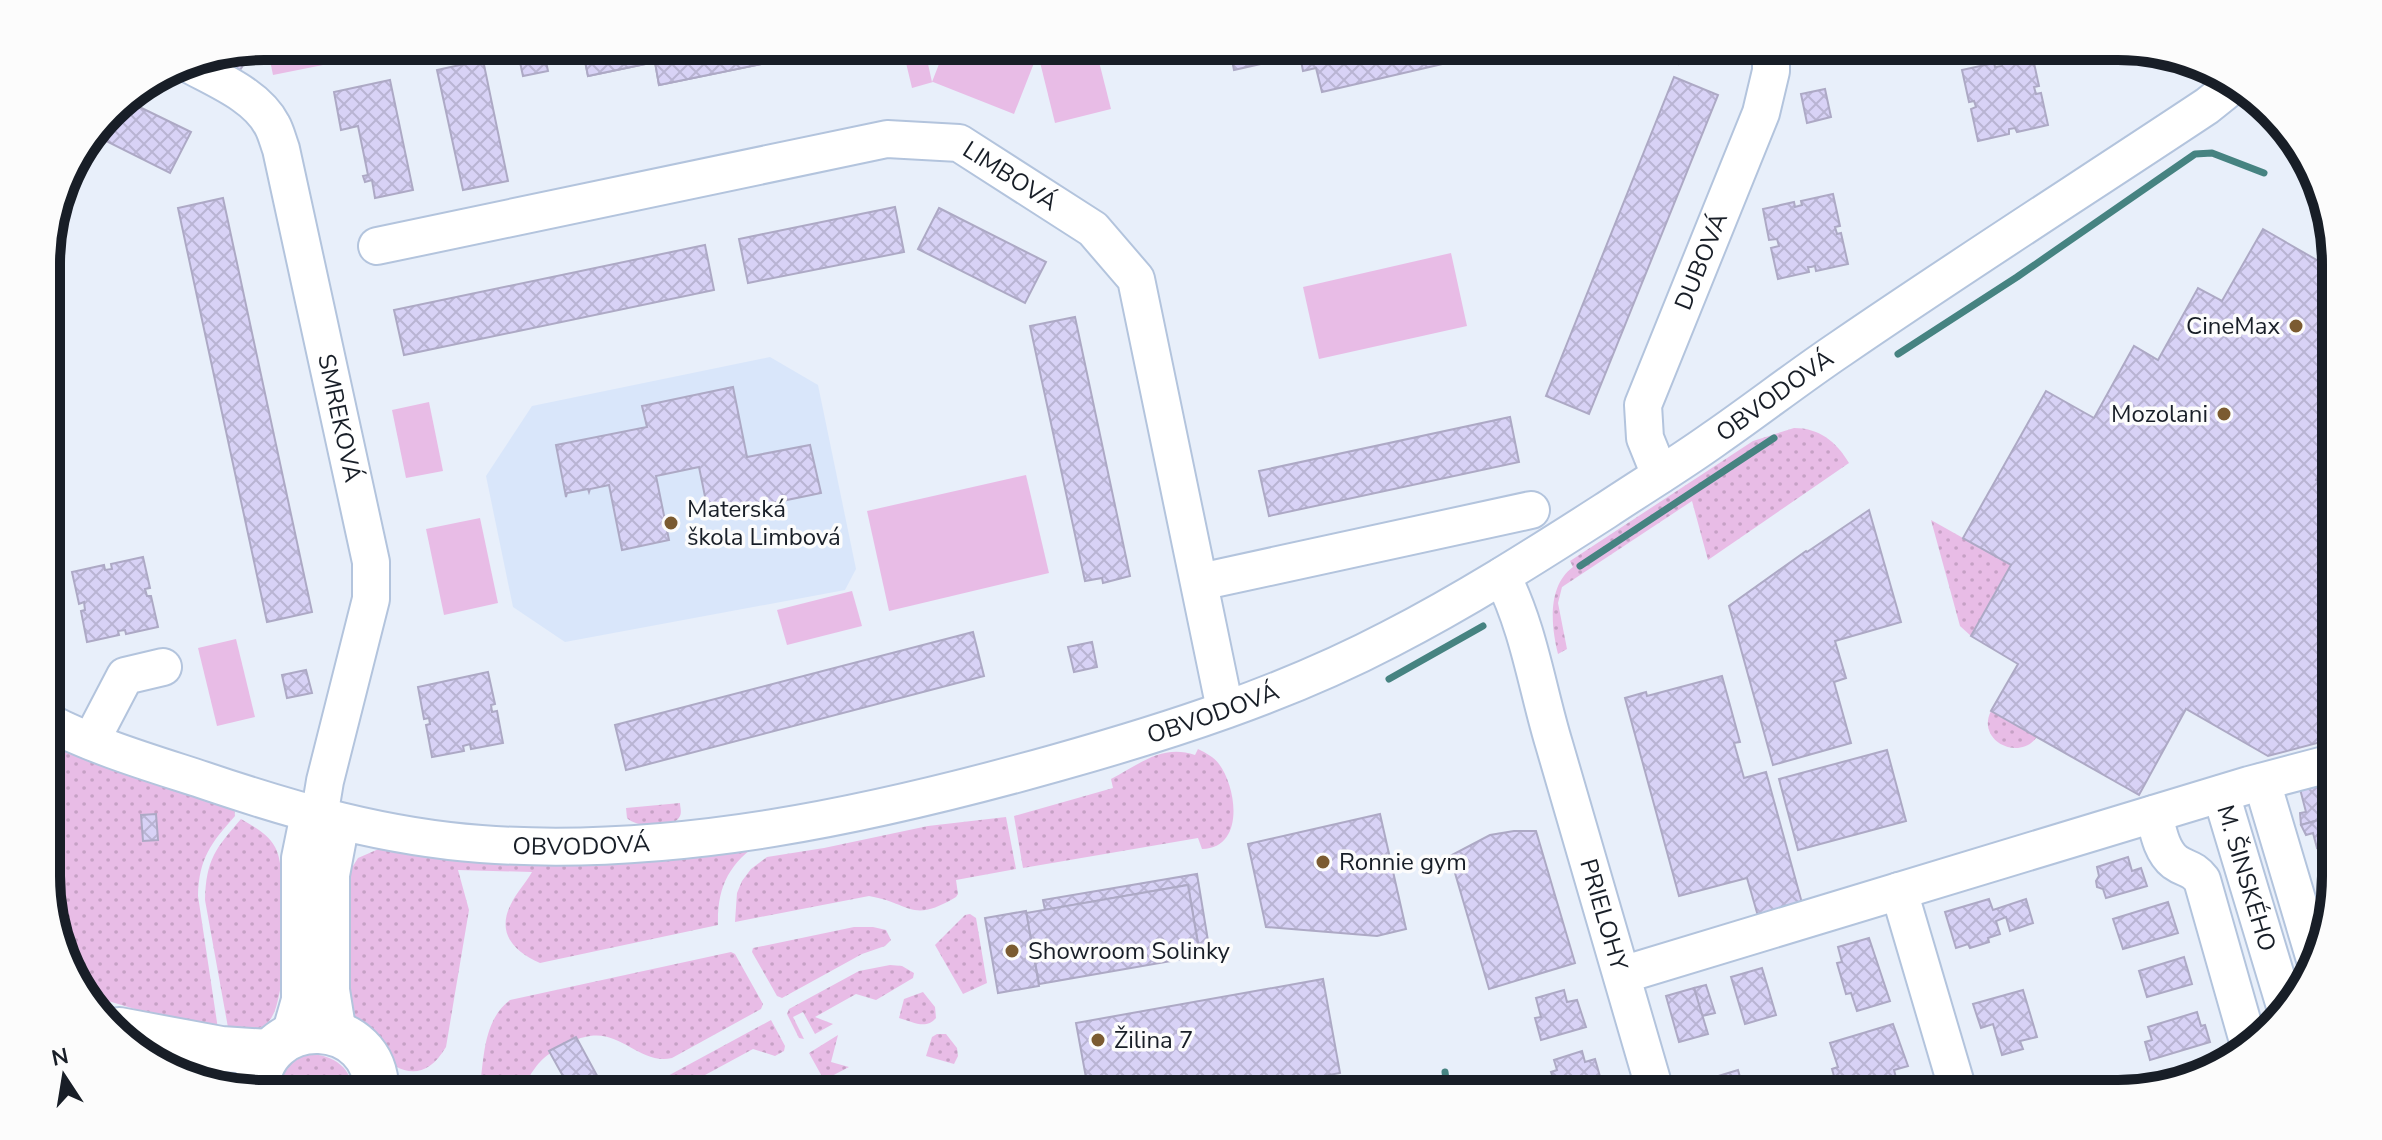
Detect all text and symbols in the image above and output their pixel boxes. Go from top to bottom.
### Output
street label: LIMBOVÁ [957,134,1064,218]
street label: DUBOVÁ [1667,207,1735,315]
place label: CineMax [2186,310,2280,342]
marker: CineMax [2287,317,2305,335]
street label: OBVODOVÁ [1710,342,1840,449]
street label: SMREKOVÁ [310,351,369,486]
place label: Mozolani [2111,398,2208,430]
marker: Mozolani [2215,405,2233,423]
place label: Materská škola Limbová [687,493,841,553]
marker: Materská škola Limbová [662,514,680,532]
street label: OBVODOVÁ [1143,675,1284,751]
street label: M. ŠINSKÉHO [2209,801,2284,955]
street label: OBVODOVÁ [512,827,651,863]
place label: Ronnie gym [1339,846,1467,878]
marker: Ronnie gym [1314,853,1332,871]
street label: PRIELOHY [1572,855,1635,975]
place label: Showroom Solinky [1028,935,1231,967]
marker: Showroom Solinky [1003,942,1021,960]
place label: Žilina 7 [1114,1024,1193,1056]
marker: Žilina 7 [1089,1031,1107,1049]
north arrow [24,1036,104,1116]
text: N [49,1041,71,1074]

